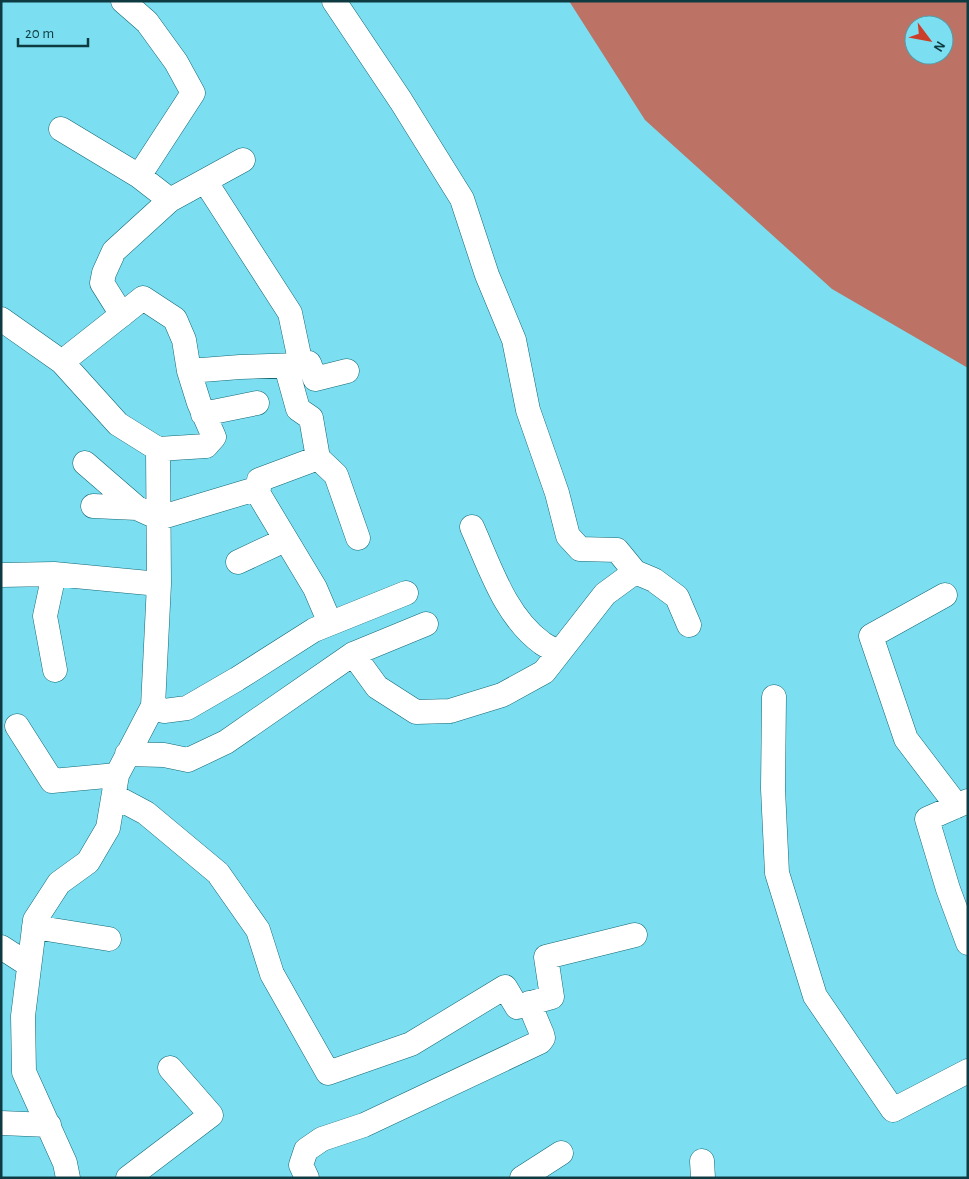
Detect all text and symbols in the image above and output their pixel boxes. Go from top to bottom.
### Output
scale bar [18,15,88,47]
north arrow [904,15,954,65]
text: 20 m [25,26,54,41]
text: N [931,39,948,54]

